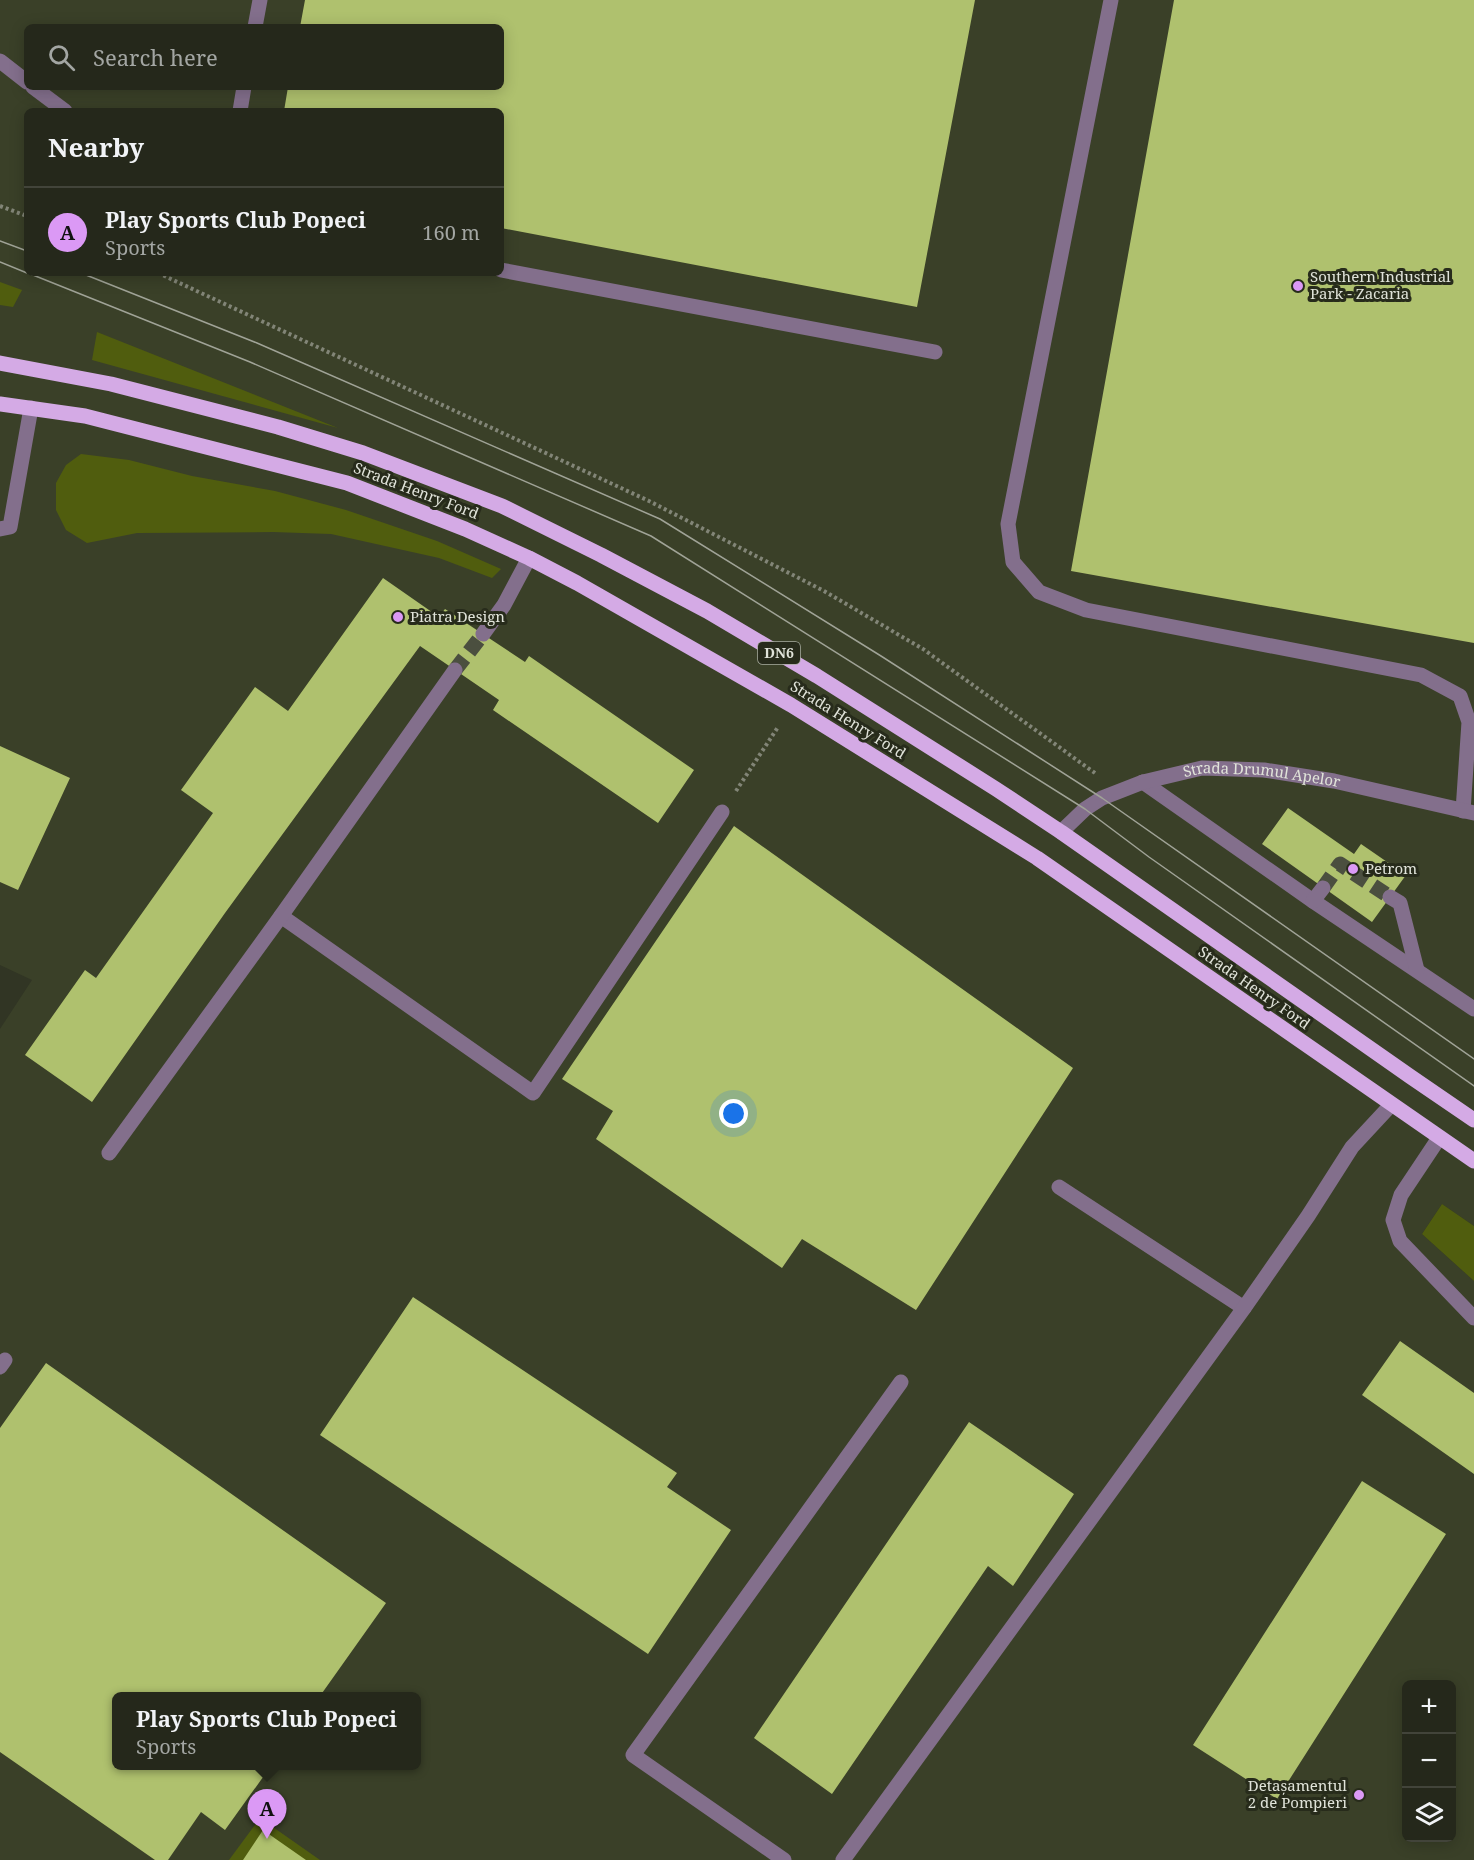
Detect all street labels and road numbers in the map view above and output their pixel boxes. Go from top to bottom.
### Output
street label: Strada Henry Ford [351,457,482,523]
road number: DN6 [758,642,800,664]
street label: Strada Henry Ford [787,676,910,763]
street label: Strada Drumul Apelor [1181,757,1342,791]
street label: Strada Henry Ford [1195,941,1315,1033]

